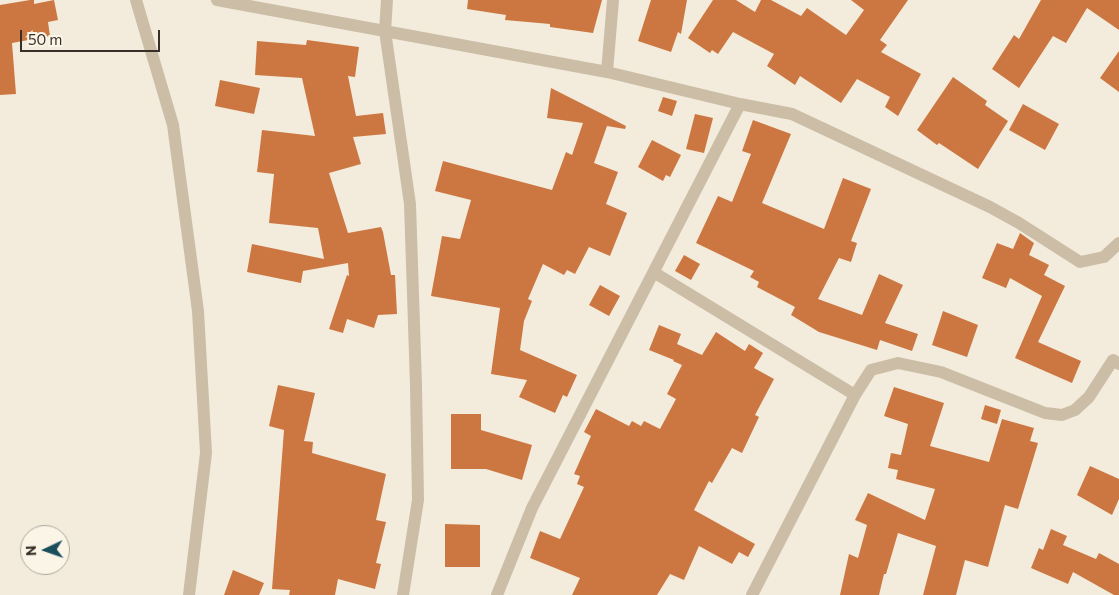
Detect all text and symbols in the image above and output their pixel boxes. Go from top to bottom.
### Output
scale bar [22,20,162,52]
text: 50 m [28,30,62,48]
north arrow [20,525,70,575]
text: N [22,545,39,556]

